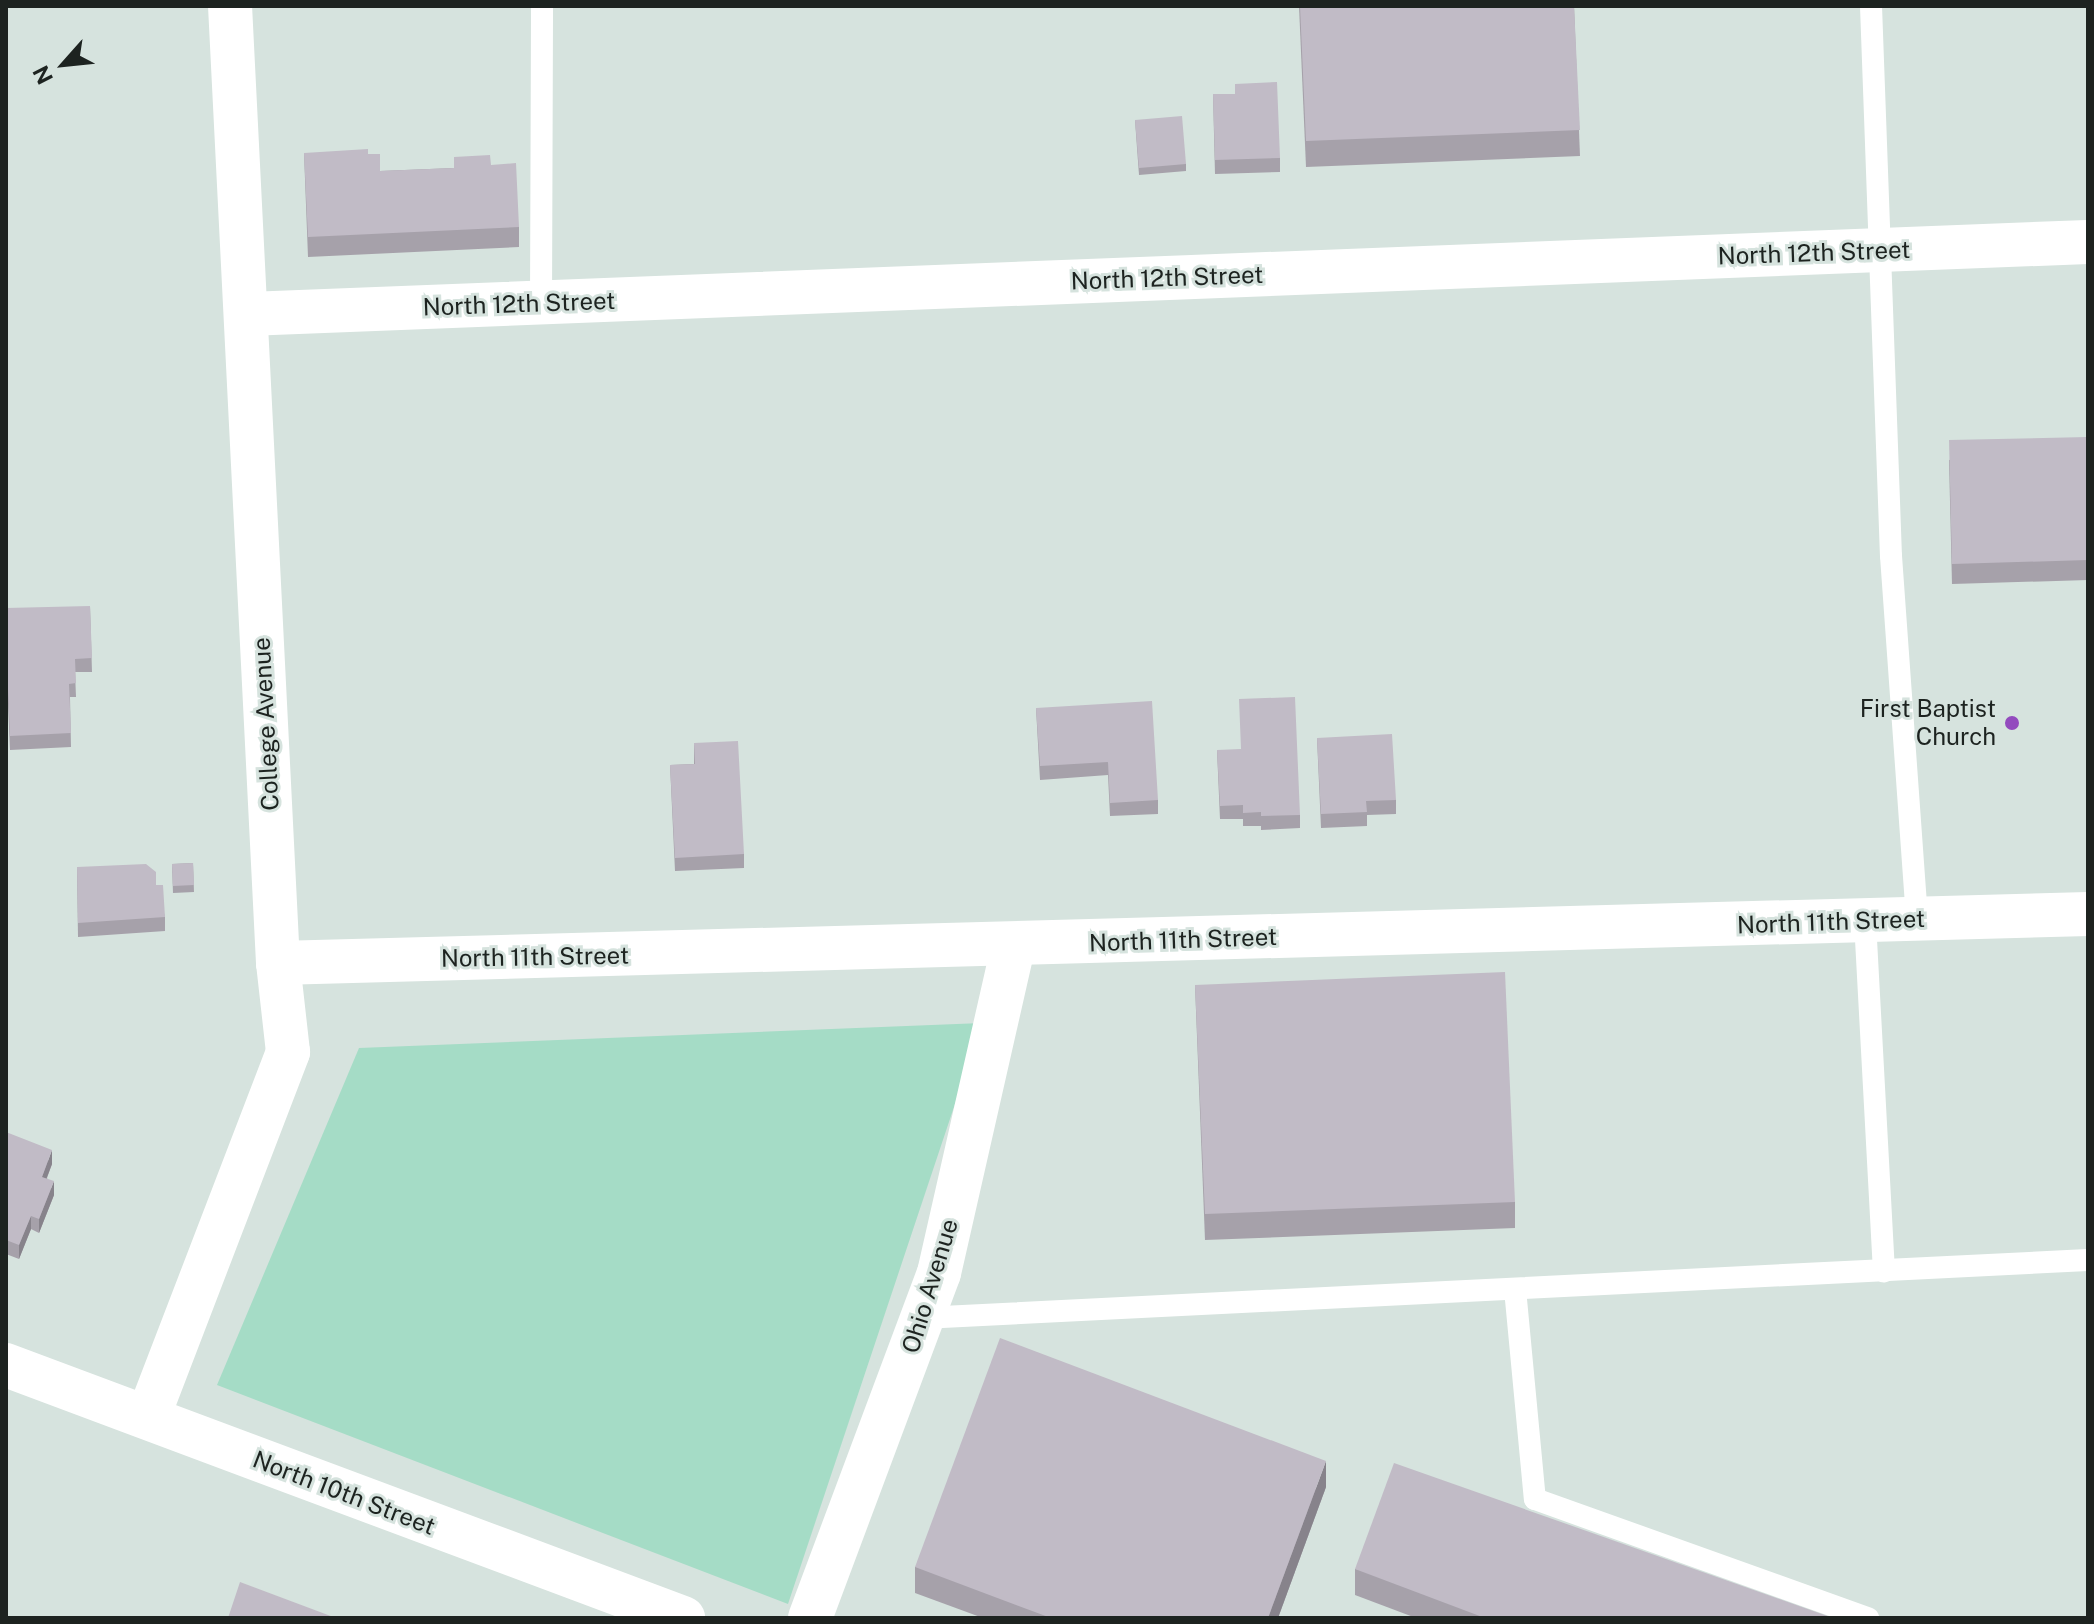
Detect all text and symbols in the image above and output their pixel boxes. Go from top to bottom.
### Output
north arrow [24,24,104,104]
text: N [27,61,58,88]
street label: North 12th Street [1717,235,1911,271]
street label: North 12th Street [1070,260,1264,296]
street label: North 12th Street [422,286,616,322]
street label: College Avenue [247,637,285,811]
place label: First Baptist Church [1860,695,1996,751]
marker: First Baptist Church [2003,714,2021,732]
street label: North 11th Street [1736,904,1926,940]
street label: North 11th Street [1088,922,1278,958]
street label: North 11th Street [441,941,629,973]
street label: Ohio Avenue [896,1215,964,1357]
street label: North 10th Street [249,1445,439,1541]

